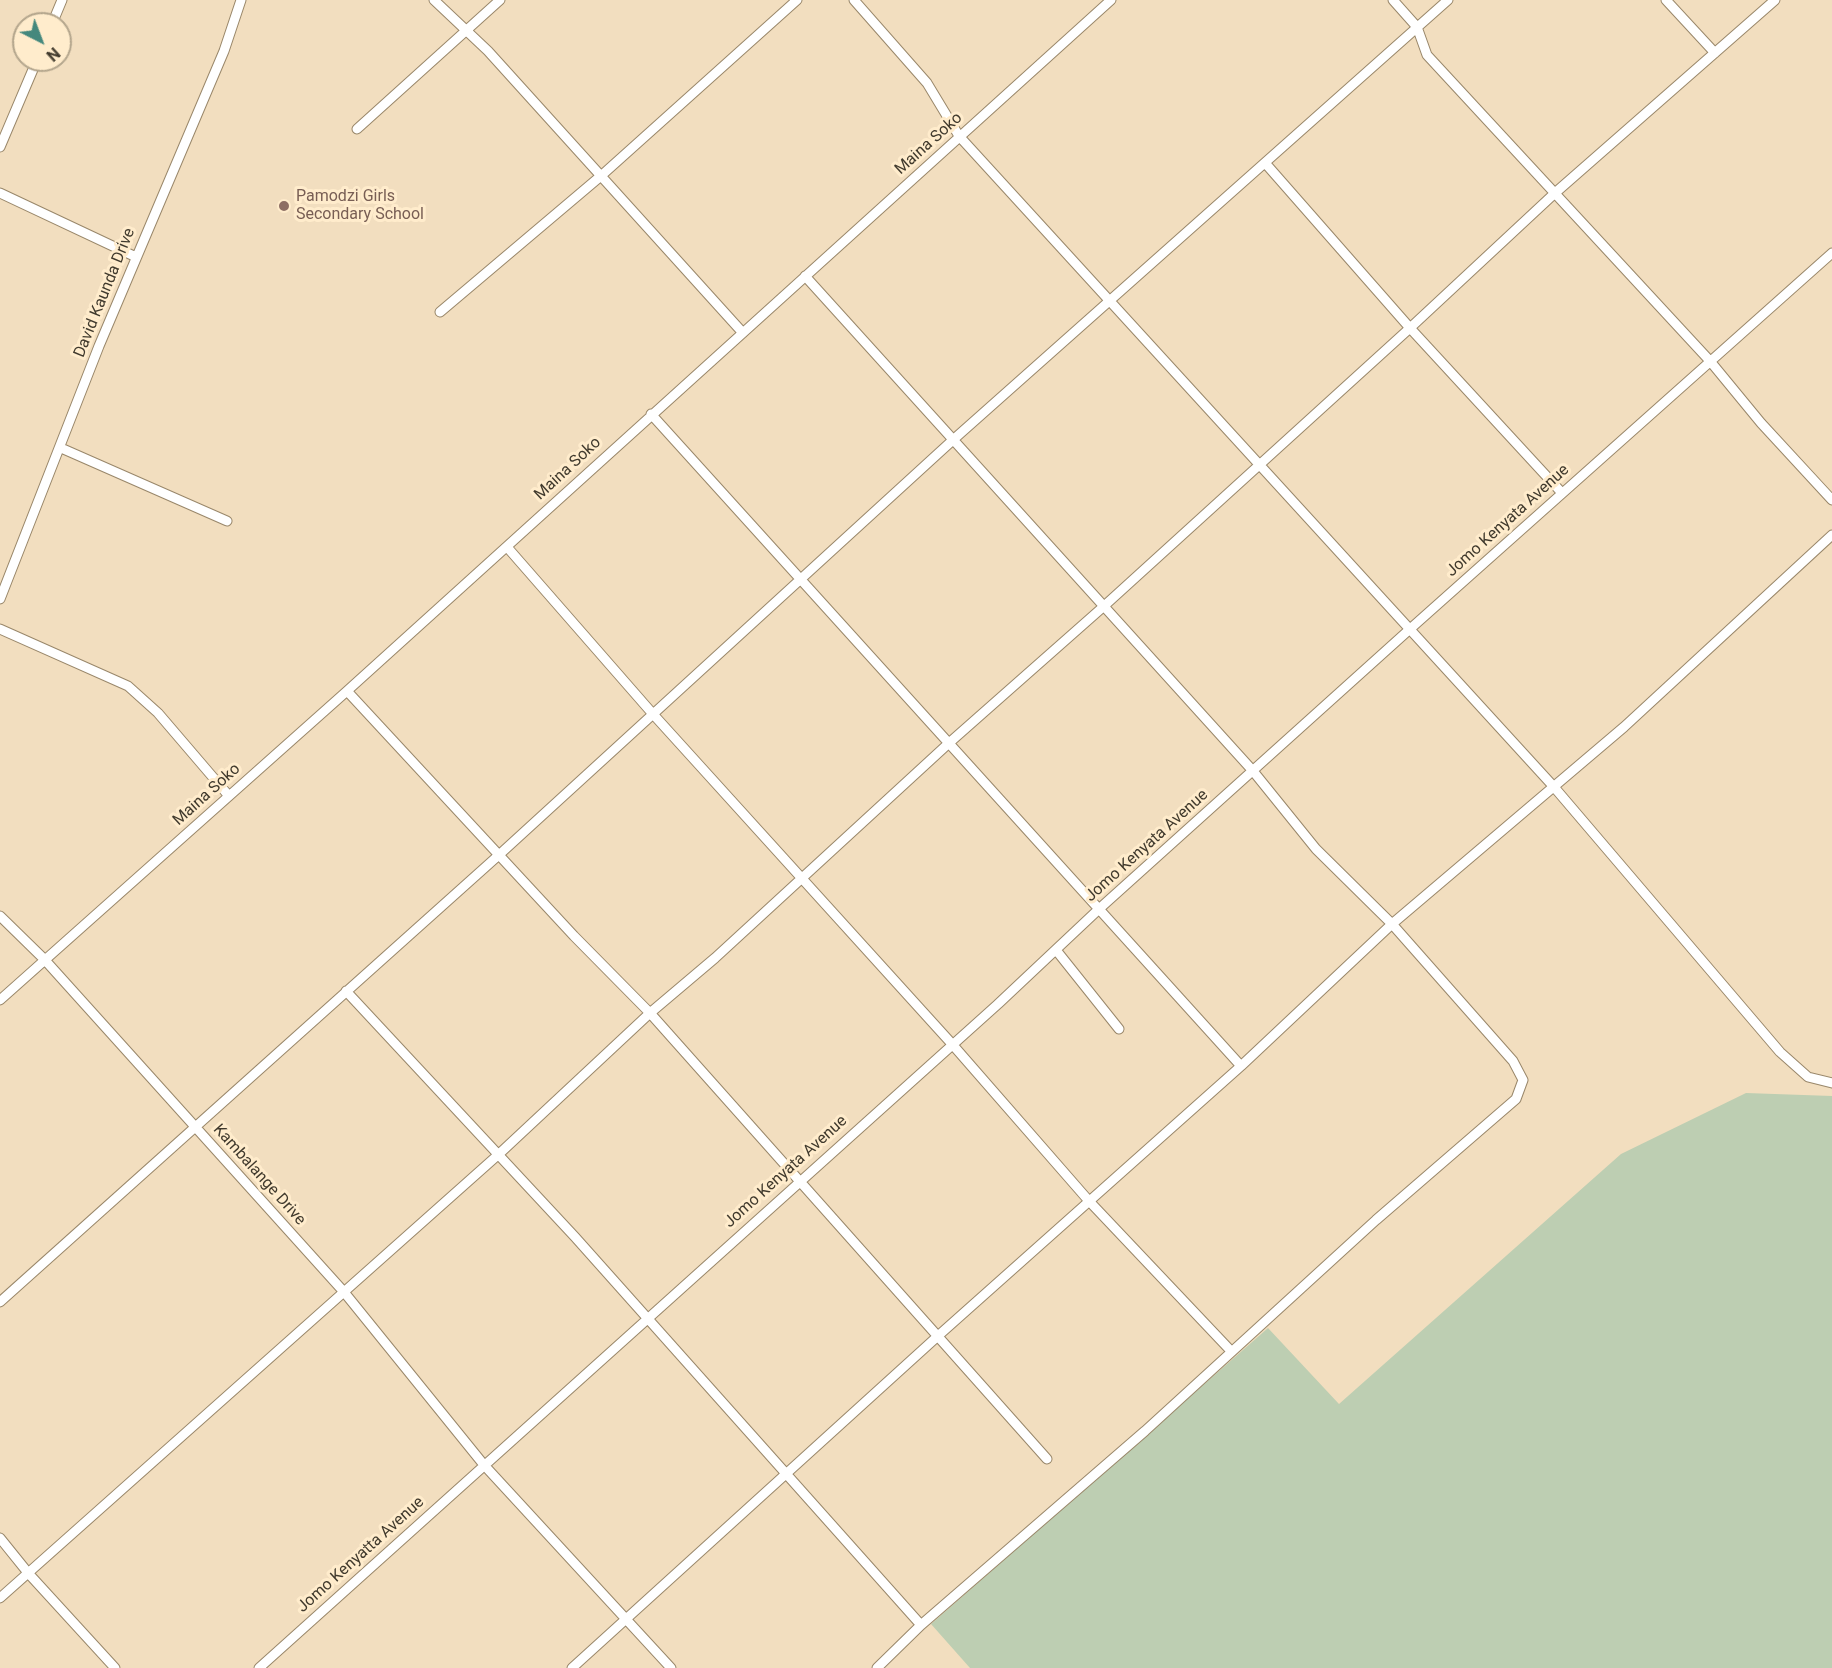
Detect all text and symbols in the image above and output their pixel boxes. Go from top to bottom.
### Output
north arrow [12,12,72,72]
text: N [42,43,64,65]
street label: Maina Soko [891,109,967,179]
place label: Pamodzi Girls Secondary School [296,187,424,225]
marker: Pamodzi Girls Secondary School [277,199,291,213]
street label: David Kaunda Drive [70,226,140,360]
street label: Maina Soko [531,433,605,505]
street label: Jomo Kenyata Avenue [1443,461,1573,581]
street label: Maina Soko [169,760,245,830]
street label: Jomo Kenyata Avenue [1082,786,1212,906]
street label: Jomo Kenyata Avenue [721,1112,851,1232]
street label: Kambalange Drive [209,1121,309,1229]
street label: Jomo Kenyatta Avenue [294,1493,428,1617]

